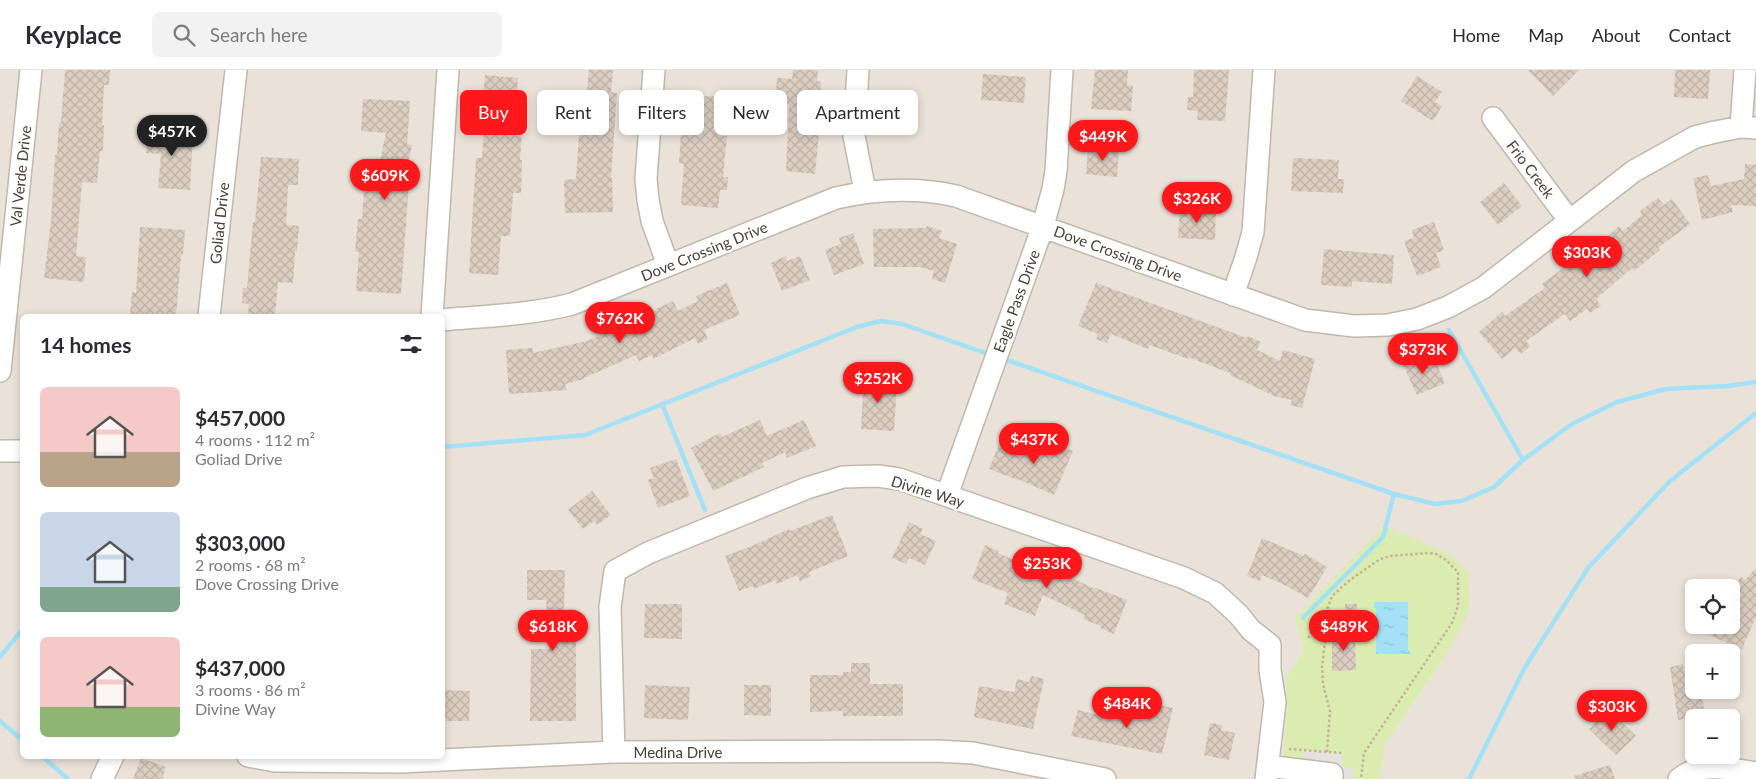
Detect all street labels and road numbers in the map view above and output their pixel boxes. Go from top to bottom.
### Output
street label: Val Verde Drive [6,125,34,227]
street label: Frio Creek [1503,136,1559,202]
street label: Goliad Drive [206,181,232,265]
street label: Dove Crossing Drive [638,217,770,285]
street label: Dove Crossing Drive [1052,221,1185,285]
street label: Eagle Pass Drive [989,247,1043,355]
street label: Divine Way [889,471,967,511]
street label: Medina Drive [633,743,723,761]

